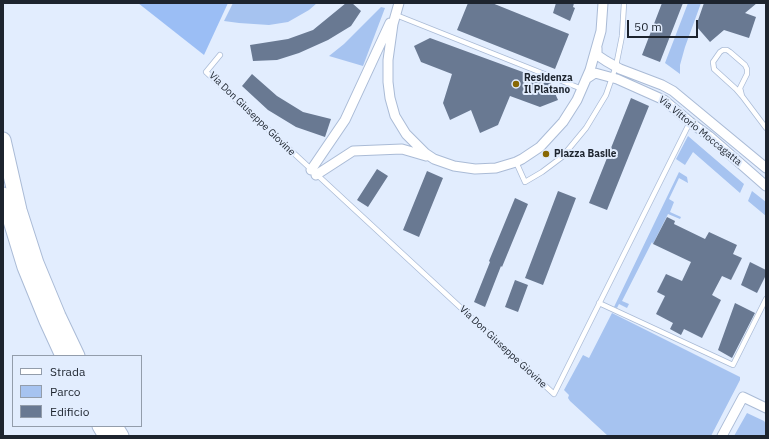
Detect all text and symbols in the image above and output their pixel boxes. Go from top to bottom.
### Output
scale bar [629,12,700,38]
text: 50 m [634,19,662,34]
street label: Via Don Giuseppe Giovine [206,70,298,158]
place label: Residenza Il Platano [524,72,573,96]
marker: Residenza Il Platano [511,79,521,89]
street label: Via Vittorio Moccagatta [656,94,744,168]
place label: Piazza Basile [554,148,616,160]
marker: Piazza Basile [541,149,551,159]
street label: Via Don Giuseppe Giovine [457,303,549,391]
legend [12,355,142,427]
text: Strada [50,364,85,379]
text: Parco [50,384,81,399]
text: Edificio [50,404,89,419]

